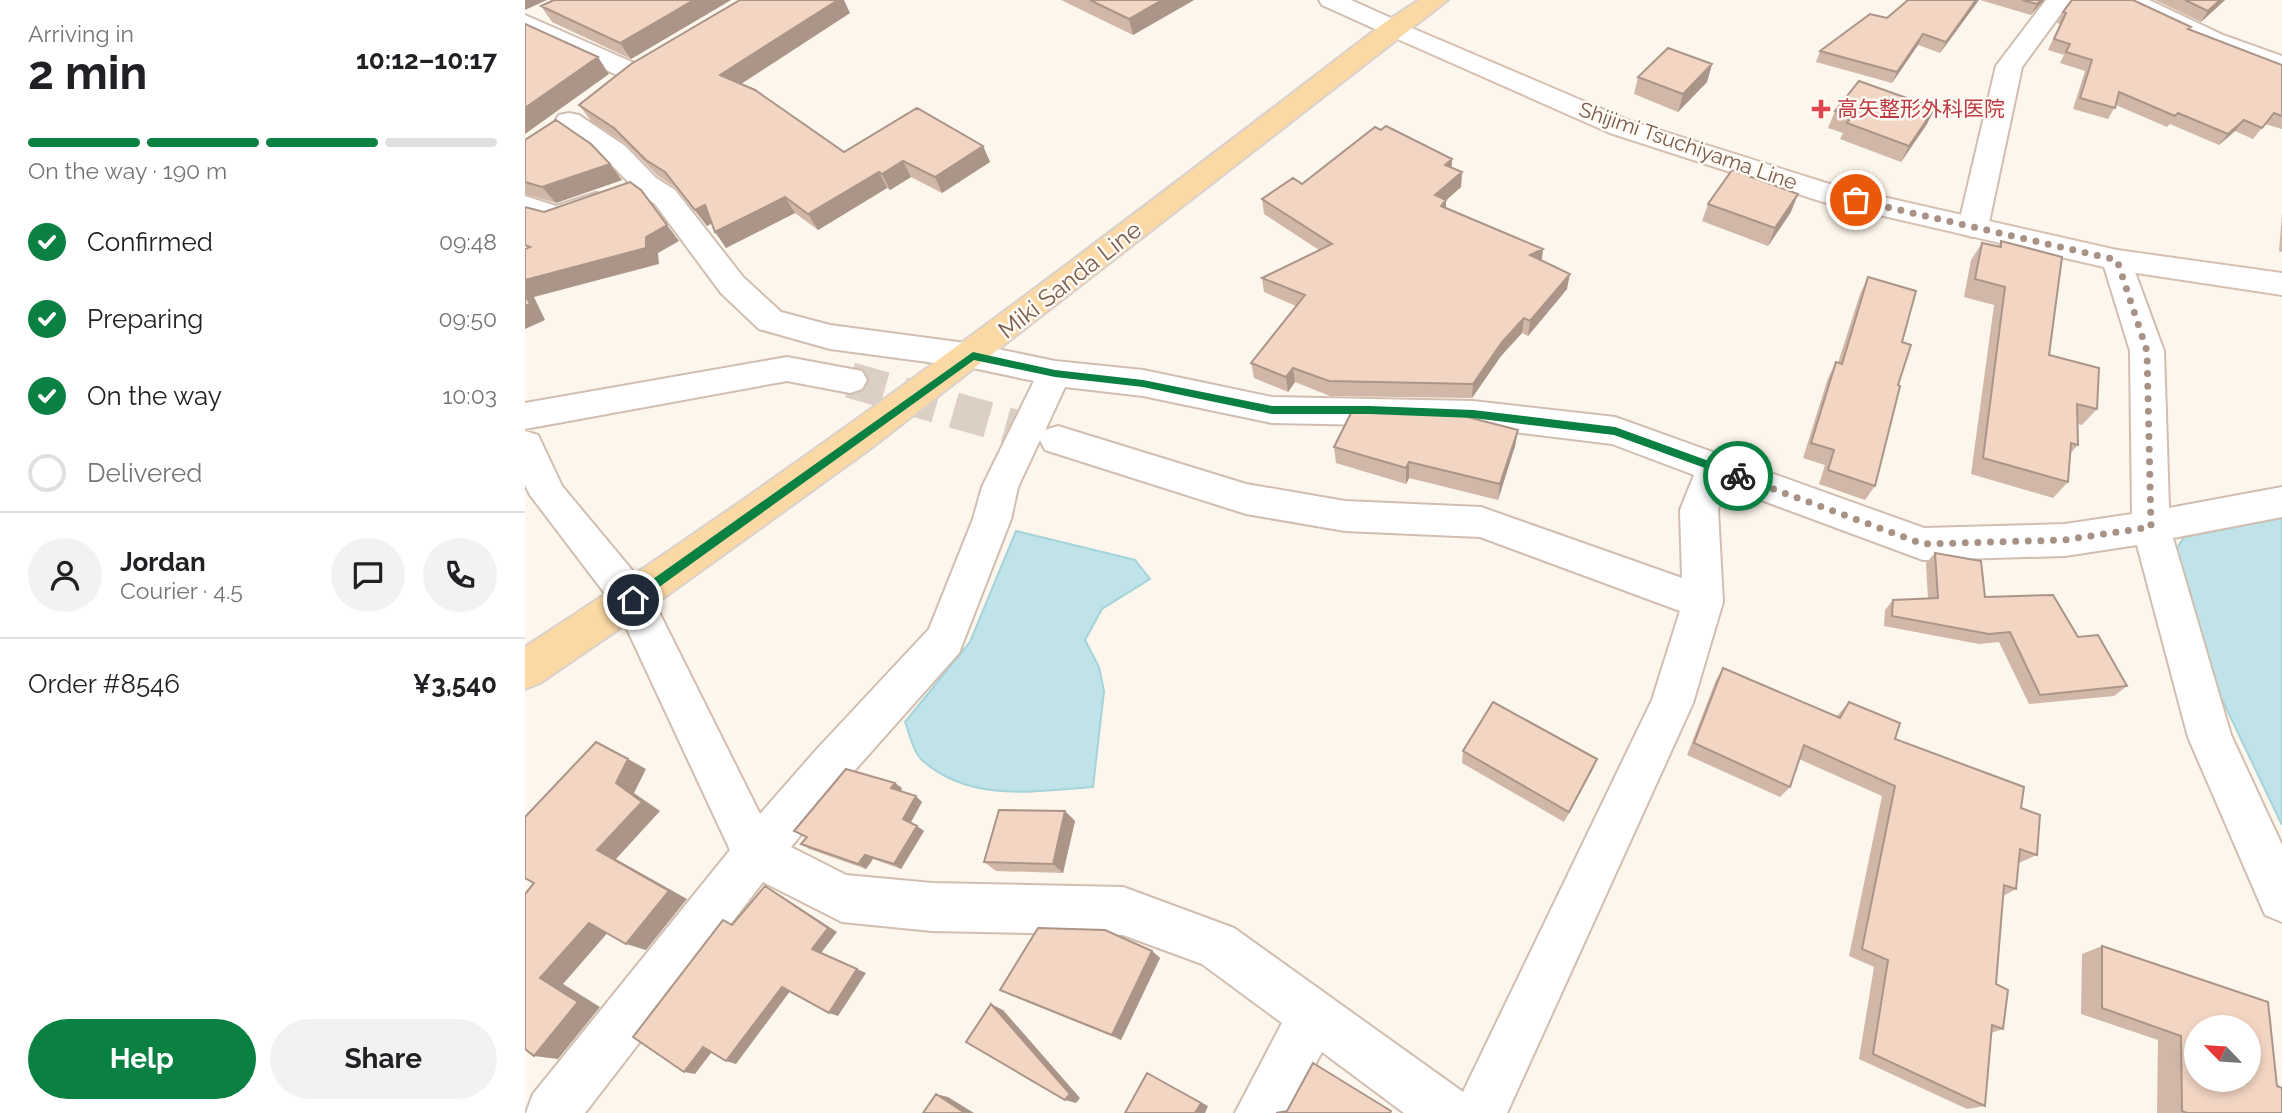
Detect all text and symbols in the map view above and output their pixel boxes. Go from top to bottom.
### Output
text: Arriving in [28,20,134,47]
text: 10:12–10:17 [356,45,497,75]
text: 2 min [28,46,147,100]
street label: Shijimi Tsuchiyama Line [1576,96,1801,195]
place label: 高矢整形外科医院 [1837,96,2005,121]
marker: 高矢整形外科医院 [1811,99,1831,119]
text: On the way · 190 m [28,157,227,184]
pin [1826,170,1886,230]
icon: bag [1837,181,1875,219]
street label: Miki Sanda Line [992,215,1147,344]
icon: check [28,223,66,261]
text: Confirmed [87,227,213,257]
text: 09:48 [439,228,497,255]
icon: check [28,300,66,338]
text: Preparing [87,304,203,334]
text: 09:50 [439,305,497,332]
icon: check [28,377,66,415]
text: On the way [87,381,222,411]
text: 10:03 [442,382,497,409]
courier [1703,441,1773,511]
icon: bike [1719,457,1757,495]
text: Delivered [87,458,202,488]
button: person [28,538,102,612]
button: chat [331,538,405,612]
button: phone [423,538,497,612]
text: Jordan [120,547,206,577]
pin [603,570,663,630]
text: Courier · 4.5 [120,577,243,604]
icon: home [614,581,652,619]
text: Order #8546 [28,669,180,699]
text: ¥3,540 [413,669,497,699]
north arrow [2184,1015,2261,1092]
map controls [2184,1015,2261,1092]
button: Help [28,1019,256,1099]
button: Share [270,1019,497,1099]

